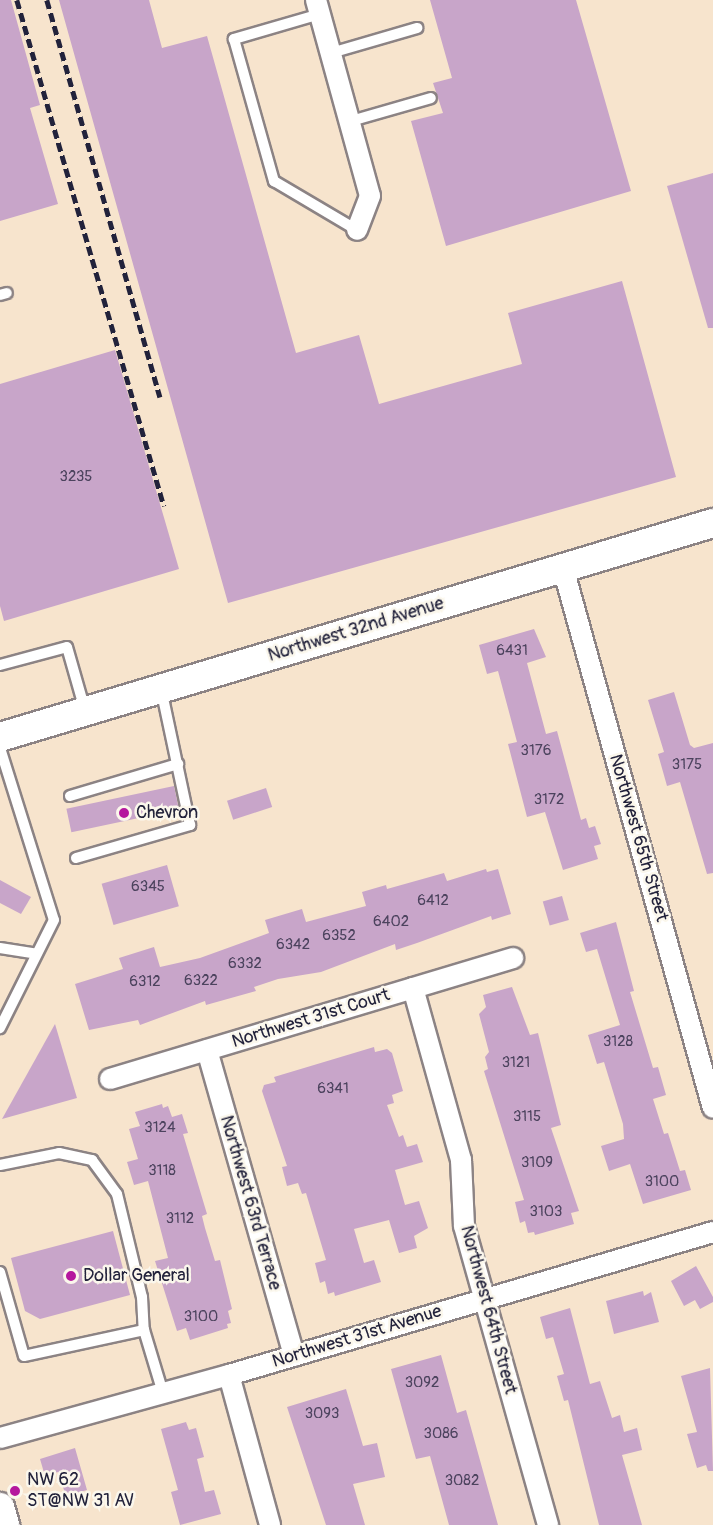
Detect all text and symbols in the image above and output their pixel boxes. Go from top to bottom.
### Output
house number: 3235 [60,468,92,486]
street label: Northwest 32nd Avenue [266,593,446,667]
house number: 6431 [496,642,528,660]
house number: 3176 [521,742,551,760]
street label: Northwest 65th Street [604,752,672,924]
house number: 3175 [672,756,702,774]
house number: 3172 [534,791,564,809]
place label: Chevron [136,802,198,824]
marker: Chevron [117,806,131,820]
house number: 6345 [131,878,165,896]
house number: 6412 [417,892,449,910]
house number: 6402 [373,913,409,931]
house number: 6352 [322,927,356,945]
house number: 6342 [276,936,310,954]
house number: 6332 [228,955,262,973]
house number: 6322 [184,972,218,990]
house number: 6312 [129,973,161,991]
street label: Northwest 31st Court [229,985,393,1053]
house number: 3128 [603,1033,633,1051]
house number: 3121 [502,1054,530,1072]
house number: 6341 [317,1080,349,1098]
house number: 3115 [513,1108,541,1126]
street label: Northwest 63rd Terrace [215,1113,285,1293]
house number: 3124 [144,1119,176,1137]
house number: 3109 [521,1154,553,1172]
house number: 3118 [148,1162,176,1180]
house number: 3100 [645,1173,679,1191]
house number: 3103 [530,1203,562,1221]
house number: 3112 [166,1210,194,1228]
street label: Northwest 64th Street [455,1223,521,1397]
place label: Dollar General [83,1265,190,1287]
marker: Dollar General [64,1269,78,1283]
street label: Northwest 31st Avenue [270,1301,444,1373]
house number: 3100 [184,1308,218,1326]
house number: 3092 [405,1374,439,1392]
house number: 3093 [305,1405,339,1423]
house number: 3086 [424,1425,458,1443]
place label: NW 62 ST@NW 31 AV [27,1470,134,1512]
house number: 3082 [445,1472,479,1490]
marker: NW 62 ST@NW 31 AV [8,1484,22,1498]

